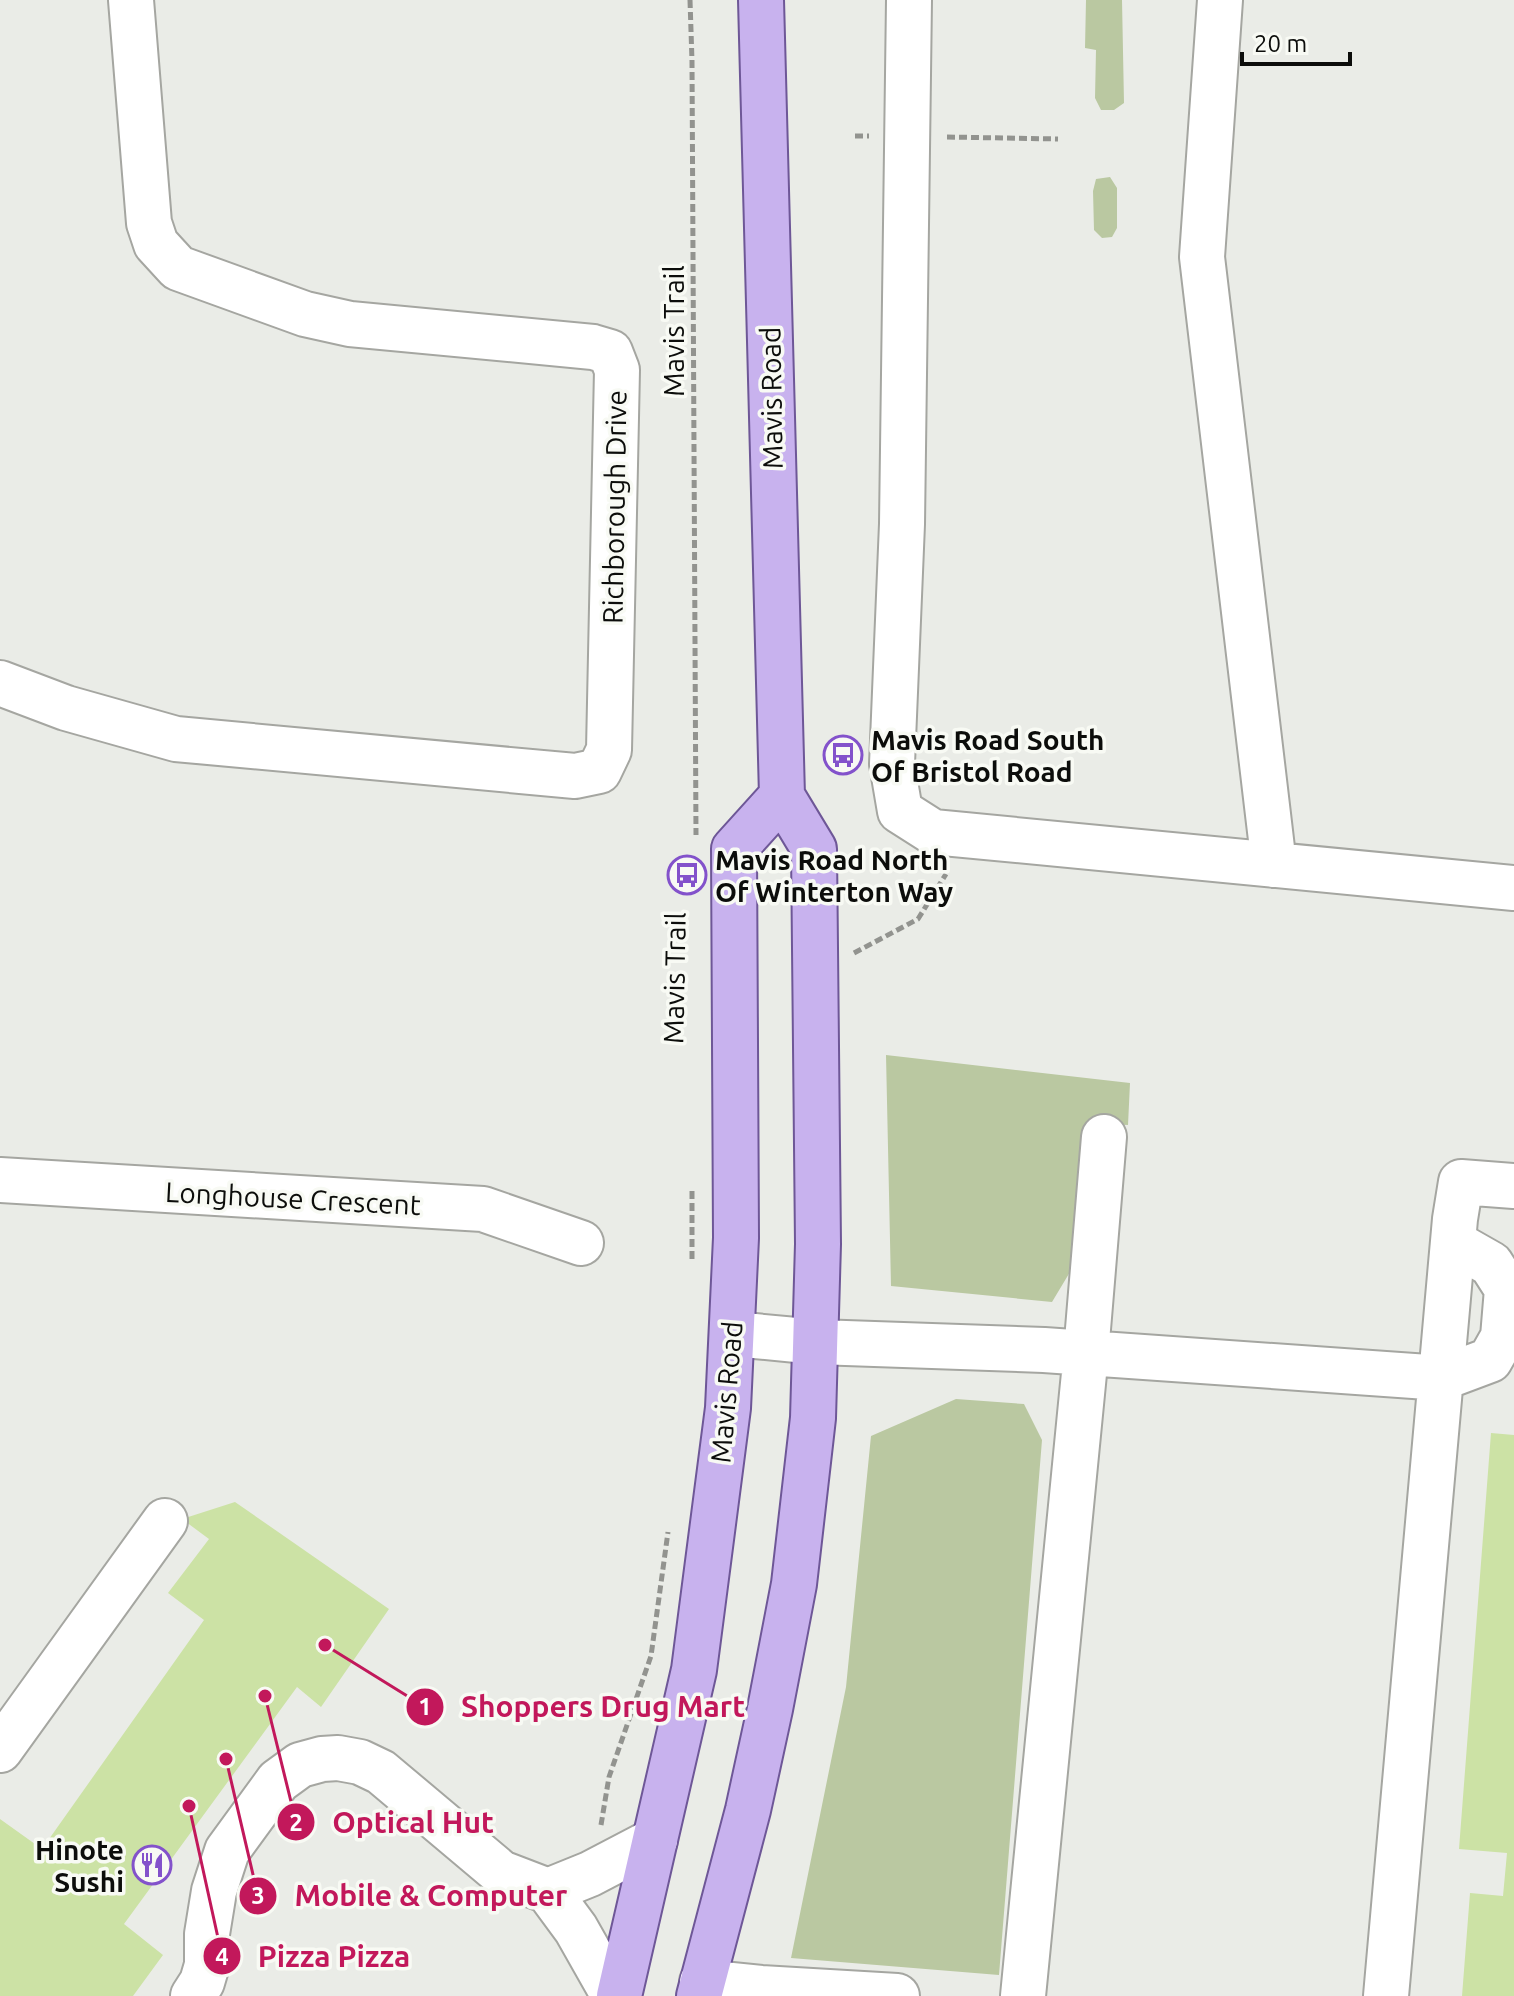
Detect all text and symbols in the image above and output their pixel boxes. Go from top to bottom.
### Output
scale bar [1242,16,1350,66]
text: 20 m [1254,30,1307,57]
street label: Mavis Trail [658,265,689,397]
street label: Mavis Road [754,327,788,469]
street label: Richborough Drive [596,390,632,624]
place label: Mavis Road South Of Bristol Road [871,724,1104,787]
bus stop icon: Mavis Road South Of Bristol Road [822,734,864,776]
place label: Mavis Road North Of Winterton Way [715,844,953,907]
bus stop icon: Mavis Road North Of Winterton Way [666,854,708,896]
street label: Mavis Trail [657,912,691,1044]
street label: Longhouse Crescent [164,1176,422,1220]
street label: Mavis Road [704,1320,748,1464]
callout: Shoppers Drug Mart [405,1680,761,1734]
text: Shoppers Drug Mart [461,1689,745,1723]
text: 1 [418,1693,432,1720]
callout: Optical Hut [276,1795,510,1849]
text: Optical Hut [332,1805,494,1839]
text: 2 [289,1809,303,1836]
place label: Hinote Sushi [35,1834,124,1897]
restaurant icon: Hinote Sushi [131,1844,173,1886]
callout: Mobile & Computer [238,1869,583,1923]
text: Mobile & Computer [295,1878,568,1912]
text: 3 [251,1882,265,1909]
callout: Pizza Pizza [202,1929,427,1983]
text: Pizza Pizza [258,1939,410,1973]
text: 4 [215,1943,229,1970]

